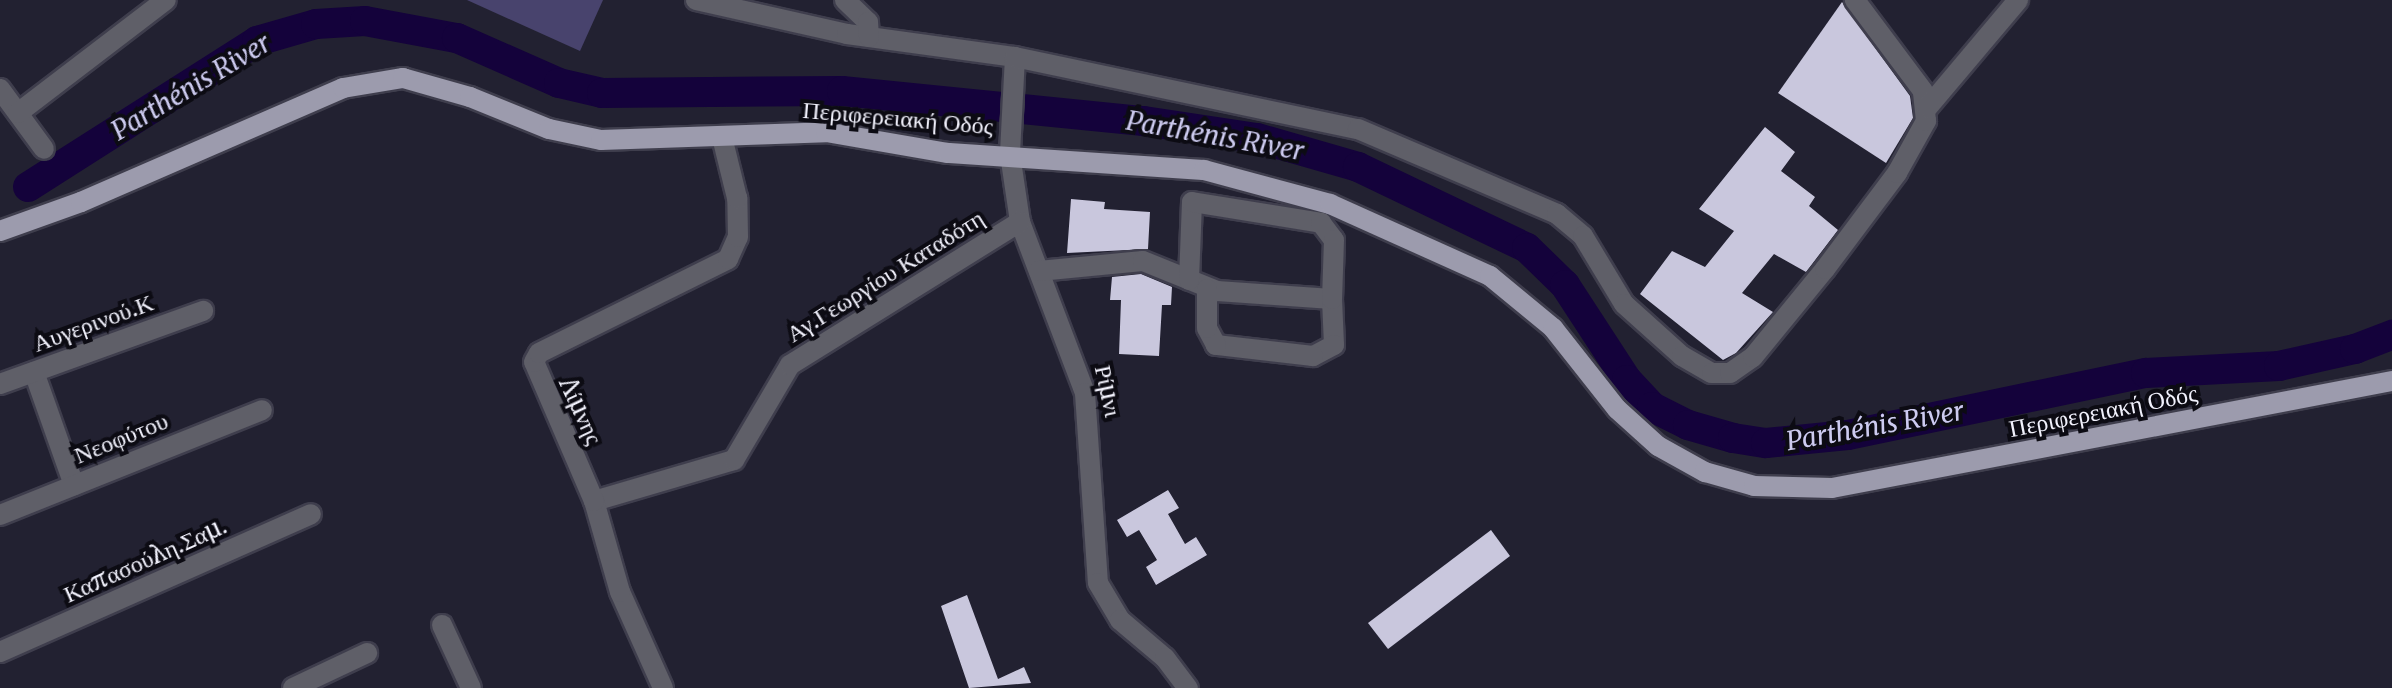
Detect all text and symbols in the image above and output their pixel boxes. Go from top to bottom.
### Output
water label: Parthénis River [106,27,276,147]
street label: Περιφερειακή Οδός [801,95,995,141]
water label: Parthénis River [1124,105,1306,167]
street label: Αγ.Γεωργίου Καταδότη [781,204,989,348]
street label: Αυγερινού.Κ [29,288,157,358]
street label: Ρίμνι [1088,363,1128,419]
street label: Λίμνης [553,373,609,449]
street label: Περιφερειακή Οδός [2006,379,2200,443]
water label: Parthénis River [1784,395,1966,457]
street label: Νεοφύτου [70,406,172,470]
street label: Καπασούλη.Σαμ. [59,511,231,609]

